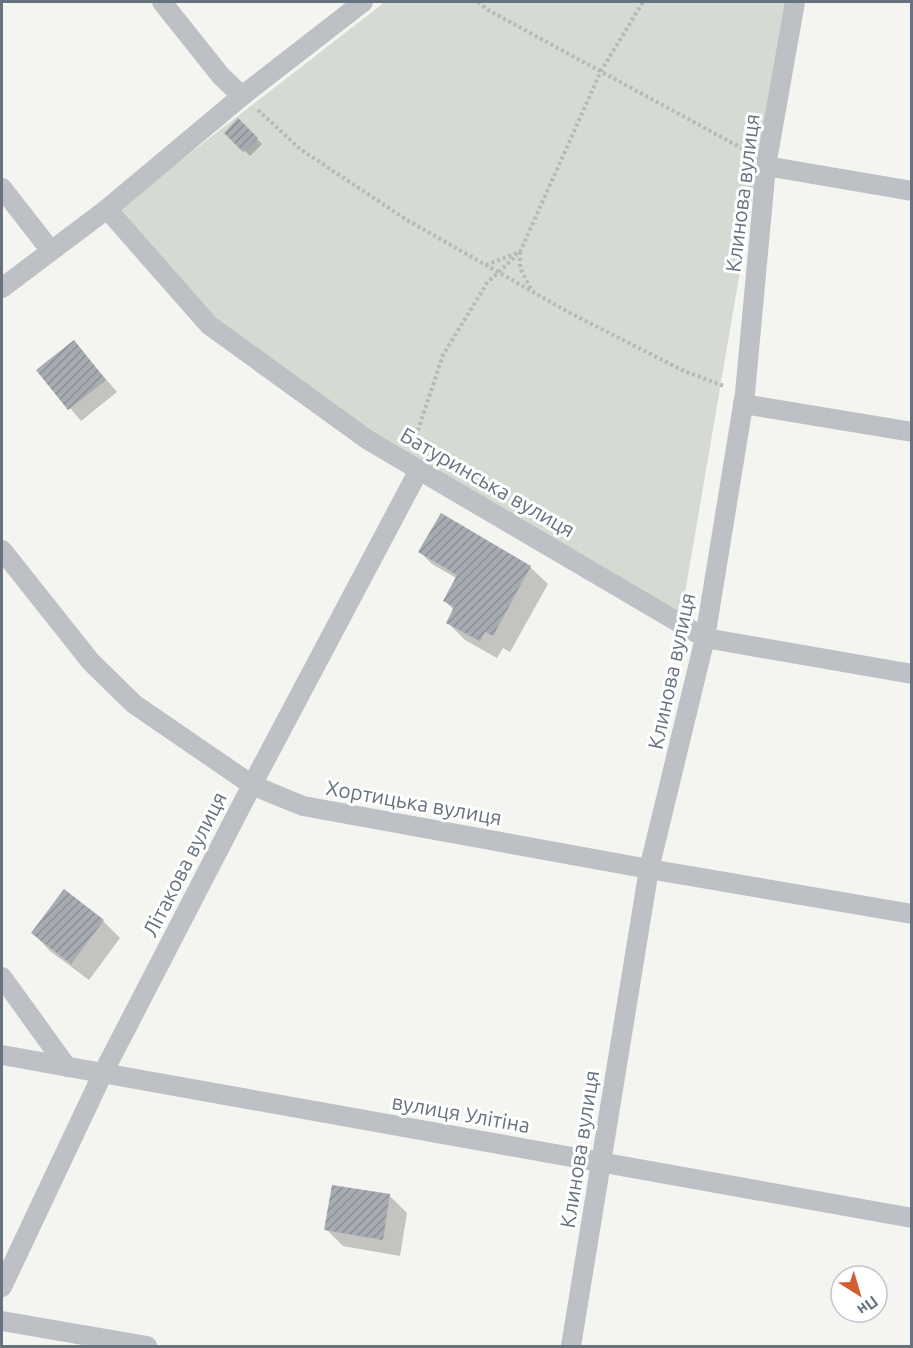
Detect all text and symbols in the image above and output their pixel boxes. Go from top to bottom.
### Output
street label: Клинова вулиця [720,112,764,274]
street label: Батуринська вулиця [397,422,579,542]
street label: Клинова вулиця [643,591,699,751]
street label: Хортицька вулиця [324,775,504,829]
street label: Літакова вулиця [137,788,231,940]
street label: Клинова вулиця [555,1068,603,1230]
street label: вулиця Улітіна [390,1089,532,1137]
north arrow [829,1264,889,1324]
text: Пн [854,1292,882,1319]

